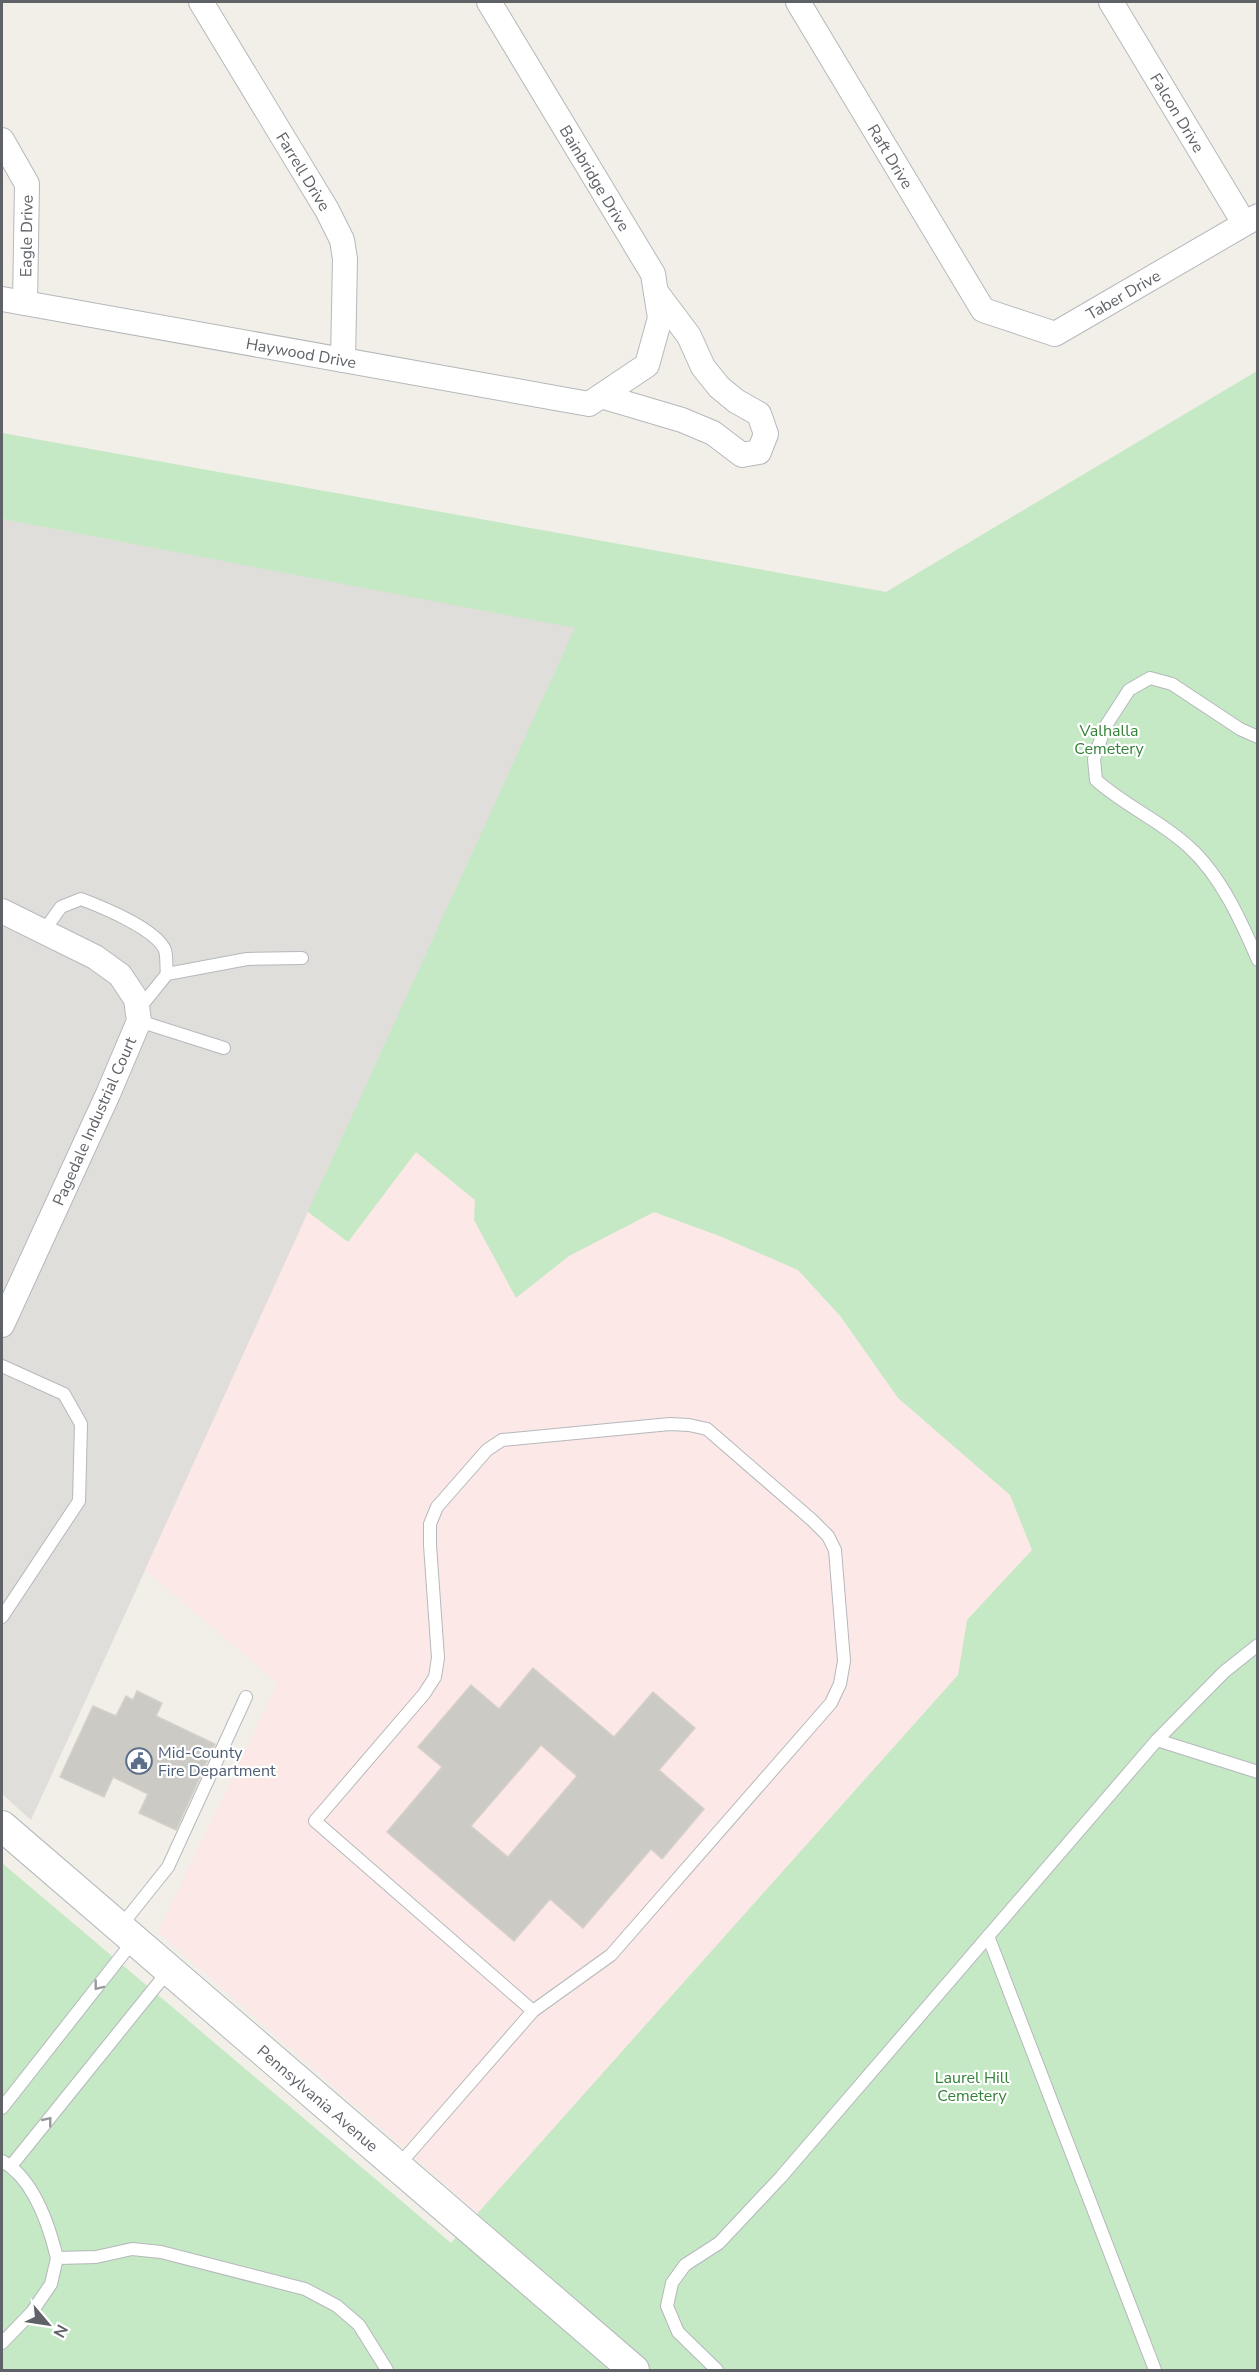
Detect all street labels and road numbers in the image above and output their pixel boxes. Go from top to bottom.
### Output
street label: Falcon Drive [1144,69,1209,157]
street label: Raft Drive [862,120,918,193]
street label: Bainbridge Drive [554,121,635,236]
street label: Farrell Drive [270,128,335,215]
street label: Eagle Drive [15,195,39,277]
street label: Taber Drive [1082,265,1165,326]
street label: Haywood Drive [244,333,358,374]
street label: Pagedale Industrial Court [48,1033,142,1209]
street label: Pennsylvania Avenue [252,2040,383,2157]

